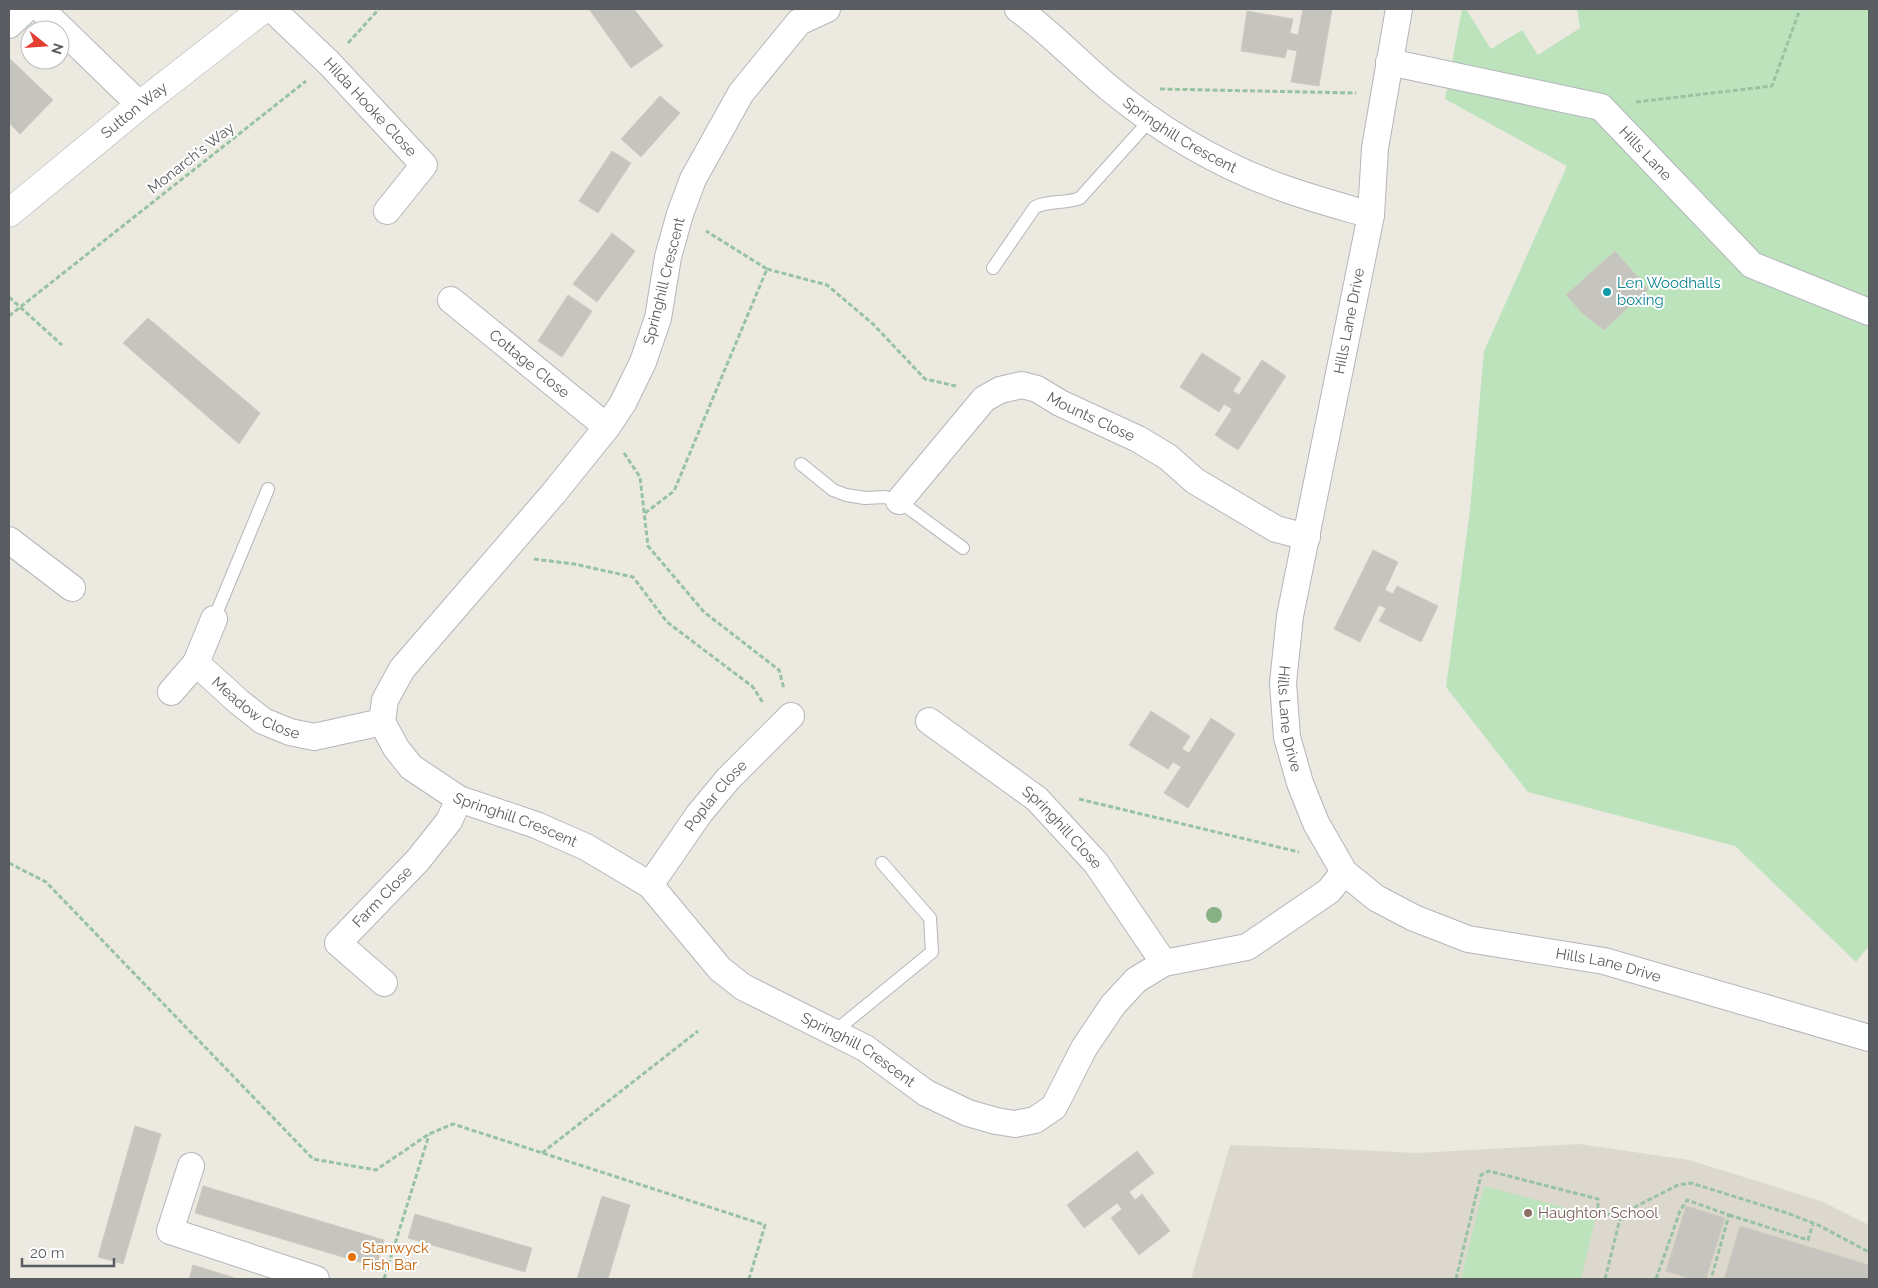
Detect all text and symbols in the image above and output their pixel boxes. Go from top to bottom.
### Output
north arrow [20,20,70,70]
text: N [48,41,67,56]
street label: Hilda Hooke Close [320,54,421,160]
street label: Sutton Way [97,78,171,142]
street label: Springhill Crescent [1119,93,1240,177]
street label: Monarch's Way [144,119,238,197]
street label: Hills Lane [1615,123,1676,184]
street label: Springhill Crescent [639,216,689,346]
street label: Hills Lane Drive [1330,266,1368,376]
place label: Len Woodhalls boxing [1617,274,1721,309]
marker: Len Woodhalls boxing [1601,286,1613,298]
street label: Cottage Close [485,326,573,402]
street label: Mounts Close [1044,388,1138,445]
street label: Hills Lane Drive [1274,665,1306,774]
street label: Meadow Close [208,673,302,743]
street label: Poplar Close [681,756,751,835]
street label: Springhill Close [1019,782,1106,872]
street label: Springhill Crescent [450,789,580,851]
street label: Farm Close [349,862,416,931]
street label: Hills Lane Drive [1554,944,1663,986]
street label: Springhill Crescent [798,1008,919,1091]
place label: Haughton School [1538,1204,1659,1222]
marker: Haughton School [1522,1207,1534,1219]
scale bar [22,1236,115,1268]
place label: Stanwyck Fish Bar [362,1239,429,1274]
text: 20 m [30,1244,65,1262]
marker: Stanwyck Fish Bar [346,1251,358,1263]

